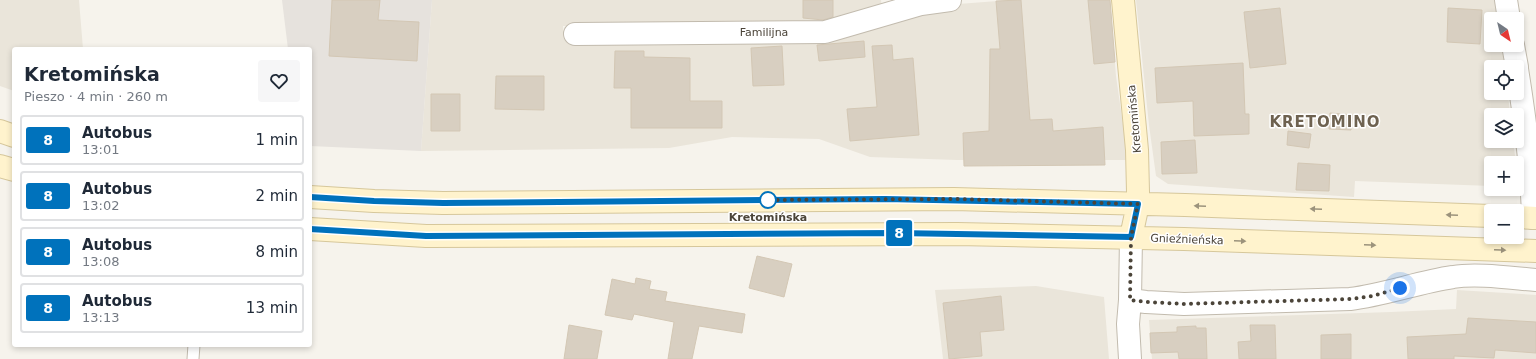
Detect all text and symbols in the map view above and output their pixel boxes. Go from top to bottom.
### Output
north arrow [1484,12,1524,52]
map controls [1484,12,1524,244]
street label: Familijna [740,26,788,39]
button: heart [258,60,300,102]
button: locate [1484,60,1524,100]
text: Kretomińska [24,63,160,85]
street label: Kretomińska [1125,84,1144,154]
text: Pieszo · 4 min · 260 m [24,89,168,104]
button: layers [1484,108,1524,148]
district label: KRETOMINO [1269,113,1381,131]
text: Autobus [82,124,152,142]
text: 1 min [255,131,298,149]
text: 8 [43,132,53,148]
text: 13:01 [82,142,119,157]
button: + [1484,156,1524,196]
text: Autobus [82,180,152,198]
text: 2 min [255,187,298,205]
text: 8 [43,188,53,204]
marker: Kretomińska [759,191,777,209]
text: 13:02 [82,198,119,213]
one-way arrow [1194,202,1206,209]
button: − [1484,204,1524,244]
one-way arrow [1310,206,1322,213]
place label: Kretomińska [729,211,807,224]
one-way arrow [1446,211,1458,218]
line badge: 8 [886,220,912,246]
text: 8 [894,225,904,241]
street label: Gnieźnieńska [1150,232,1224,247]
text: Autobus [82,236,152,254]
one-way arrow [1234,238,1247,244]
one-way arrow [1364,242,1377,248]
text: 8 min [255,243,298,261]
text: 8 [43,244,53,260]
one-way arrow [1494,247,1507,253]
text: 13:08 [82,254,119,269]
your location [1390,278,1410,298]
text: Autobus [82,292,152,310]
text: 13 min [246,299,298,317]
text: 8 [43,300,53,316]
text: 13:13 [82,310,119,325]

